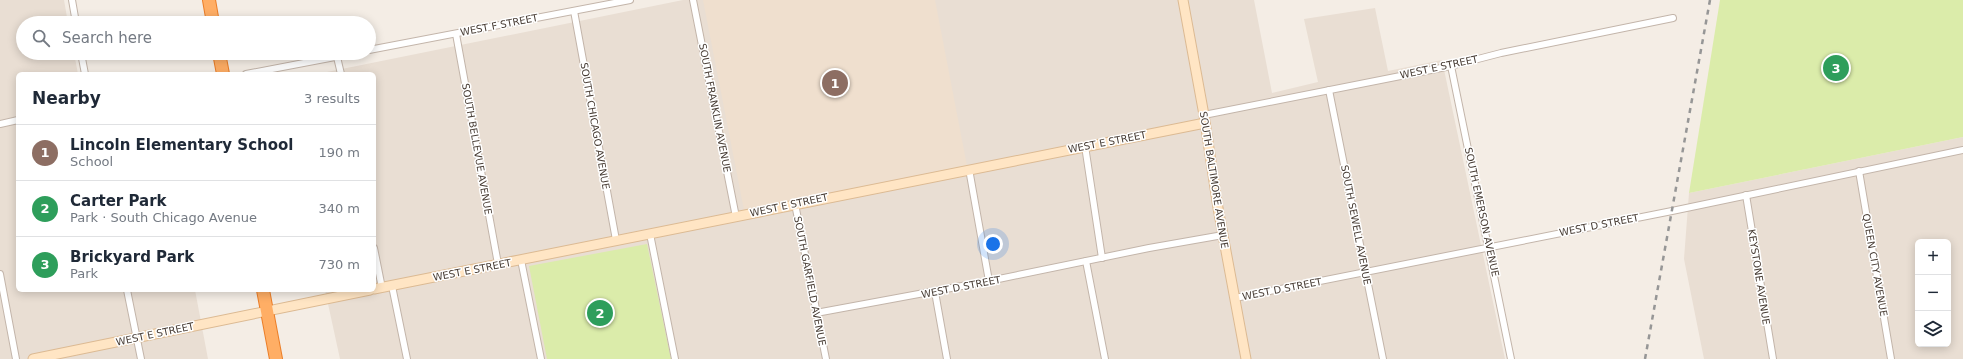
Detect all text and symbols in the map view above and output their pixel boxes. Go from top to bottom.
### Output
street label: WEST F STREET [459,12,540,38]
search box [16,16,376,60]
icon: search [30,27,52,49]
text: Search here [62,29,152,47]
street label: SOUTH FRANKLIN AVENUE [697,43,733,173]
street label: WEST E STREET [1399,53,1480,81]
pin: 3 [1823,53,1849,83]
street label: SOUTH CHICAGO AVENUE [578,62,612,190]
pin: 1 [822,68,848,98]
street label: SOUTH BELLEVUE AVENUE [460,82,494,216]
text: Nearby [32,88,101,108]
text: 3 results [304,91,360,106]
street label: SOUTH BALTIMORE AVENUE [1198,111,1230,249]
street label: WEST E STREET [1067,129,1148,155]
text: Lincoln Elementary School [70,136,293,154]
text: 1 [40,145,50,160]
text: 190 m [318,145,360,160]
street label: SOUTH EMERSON AVENUE [1463,146,1501,278]
text: School [70,154,113,169]
street label: SOUTH SEWELL AVENUE [1339,164,1373,286]
street label: WEST E STREET [749,191,830,219]
text: Carter Park [70,192,167,210]
text: 2 [40,201,50,216]
text: 340 m [318,201,360,216]
text: Park · South Chicago Avenue [70,210,257,225]
street label: WEST D STREET [1558,212,1641,238]
street label: QUEEN CITY AVENUE [1861,213,1889,317]
street label: SOUTH GARFIELD AVENUE [792,215,828,347]
street label: KEYSTONE AVENUE [1746,228,1772,326]
your location [983,234,1003,254]
map controls [1915,239,1951,347]
button: + [1915,239,1951,275]
text: Brickyard Park [70,248,194,266]
text: 3 [40,257,50,272]
text: 730 m [318,257,360,272]
street label: WEST E STREET [432,257,513,283]
text: Park [70,266,98,281]
street label: WEST D STREET [920,274,1003,300]
button: − [1915,275,1951,311]
street label: WEST D STREET [1241,276,1324,302]
pin: 2 [587,298,613,328]
button: layers [1915,311,1951,347]
street label: WEST E STREET [115,320,196,348]

